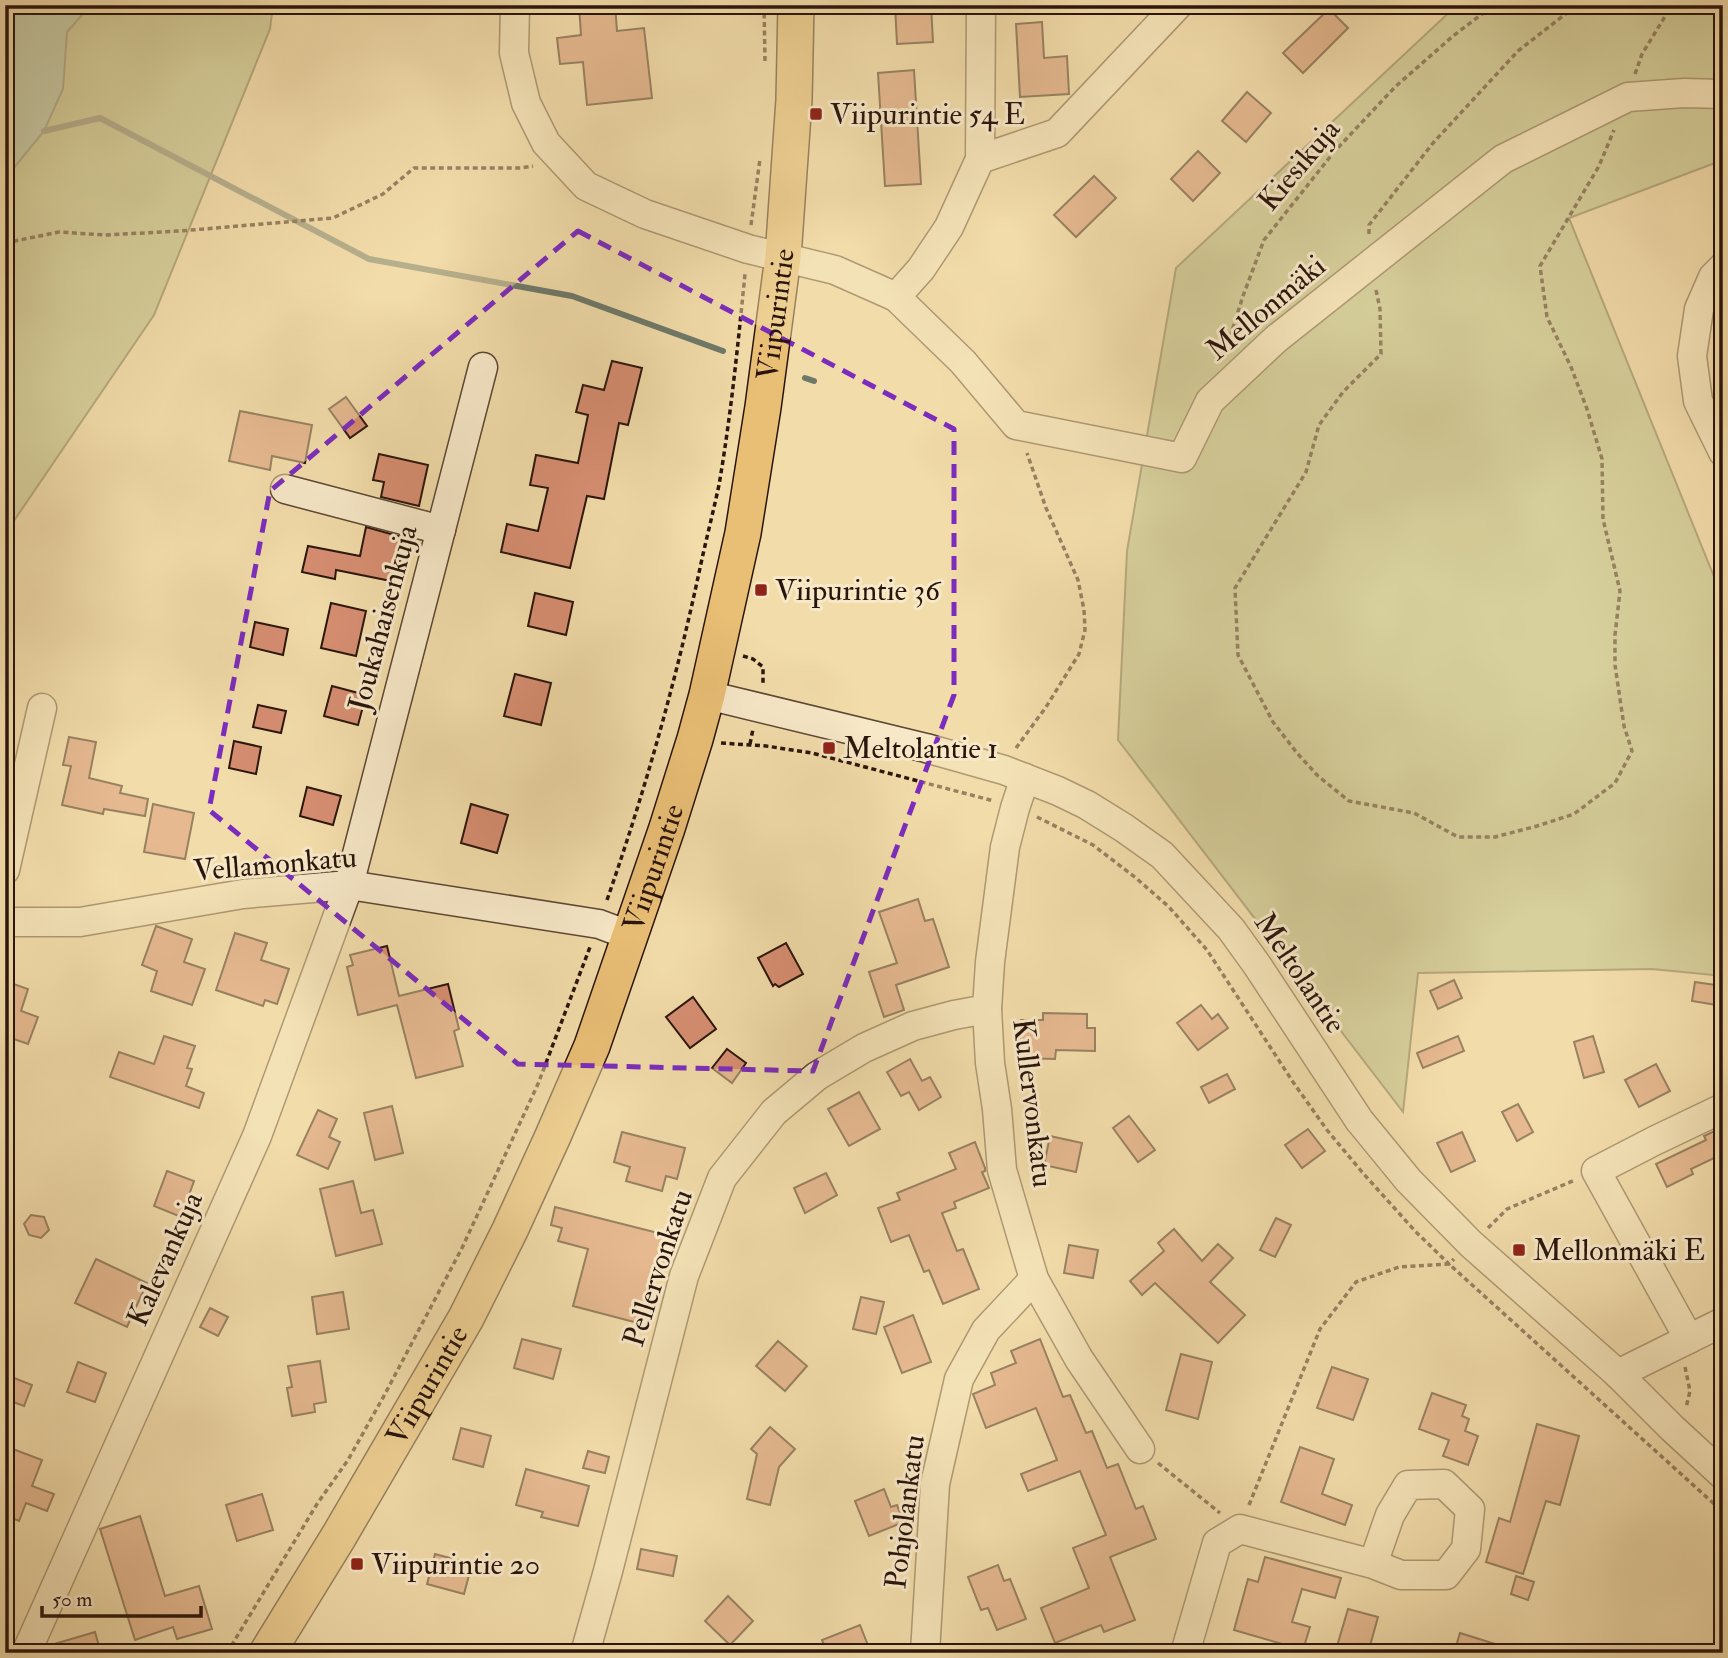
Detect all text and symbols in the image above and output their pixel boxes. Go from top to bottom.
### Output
place label: Viipurintie 54 E [830,96,1025,133]
marker: Viipurintie 54 E [808,106,824,122]
street label: Kiesikuja [1250,111,1348,218]
street label: Viipurintie [748,247,802,382]
street label: Mellonmäki [1199,247,1333,369]
street label: Joukahaisenkuja [340,520,426,716]
place label: Viipurintie 36 [775,572,942,609]
marker: Viipurintie 36 [753,582,769,598]
place label: Meltolantie 1 [843,730,998,767]
marker: Meltolantie 1 [821,740,837,756]
street label: Viipurintie [614,800,692,936]
street label: Vellamonkatu [192,838,358,890]
street label: Meltolantie [1246,905,1354,1041]
street label: Kullervonkatu [1004,1017,1062,1189]
street label: Pellervonkatu [615,1185,701,1351]
street label: Kalevankuja [119,1186,211,1332]
place label: Mellonmäki E [1533,1232,1705,1269]
marker: Mellonmäki E [1511,1242,1527,1258]
street label: Viipurintie [378,1319,476,1452]
street label: Pohjolankatu [877,1433,933,1591]
place label: Viipurintie 20 [371,1546,540,1583]
marker: Viipurintie 20 [349,1556,365,1572]
scale bar [42,1574,201,1618]
text: 50 m [52,1586,93,1613]

